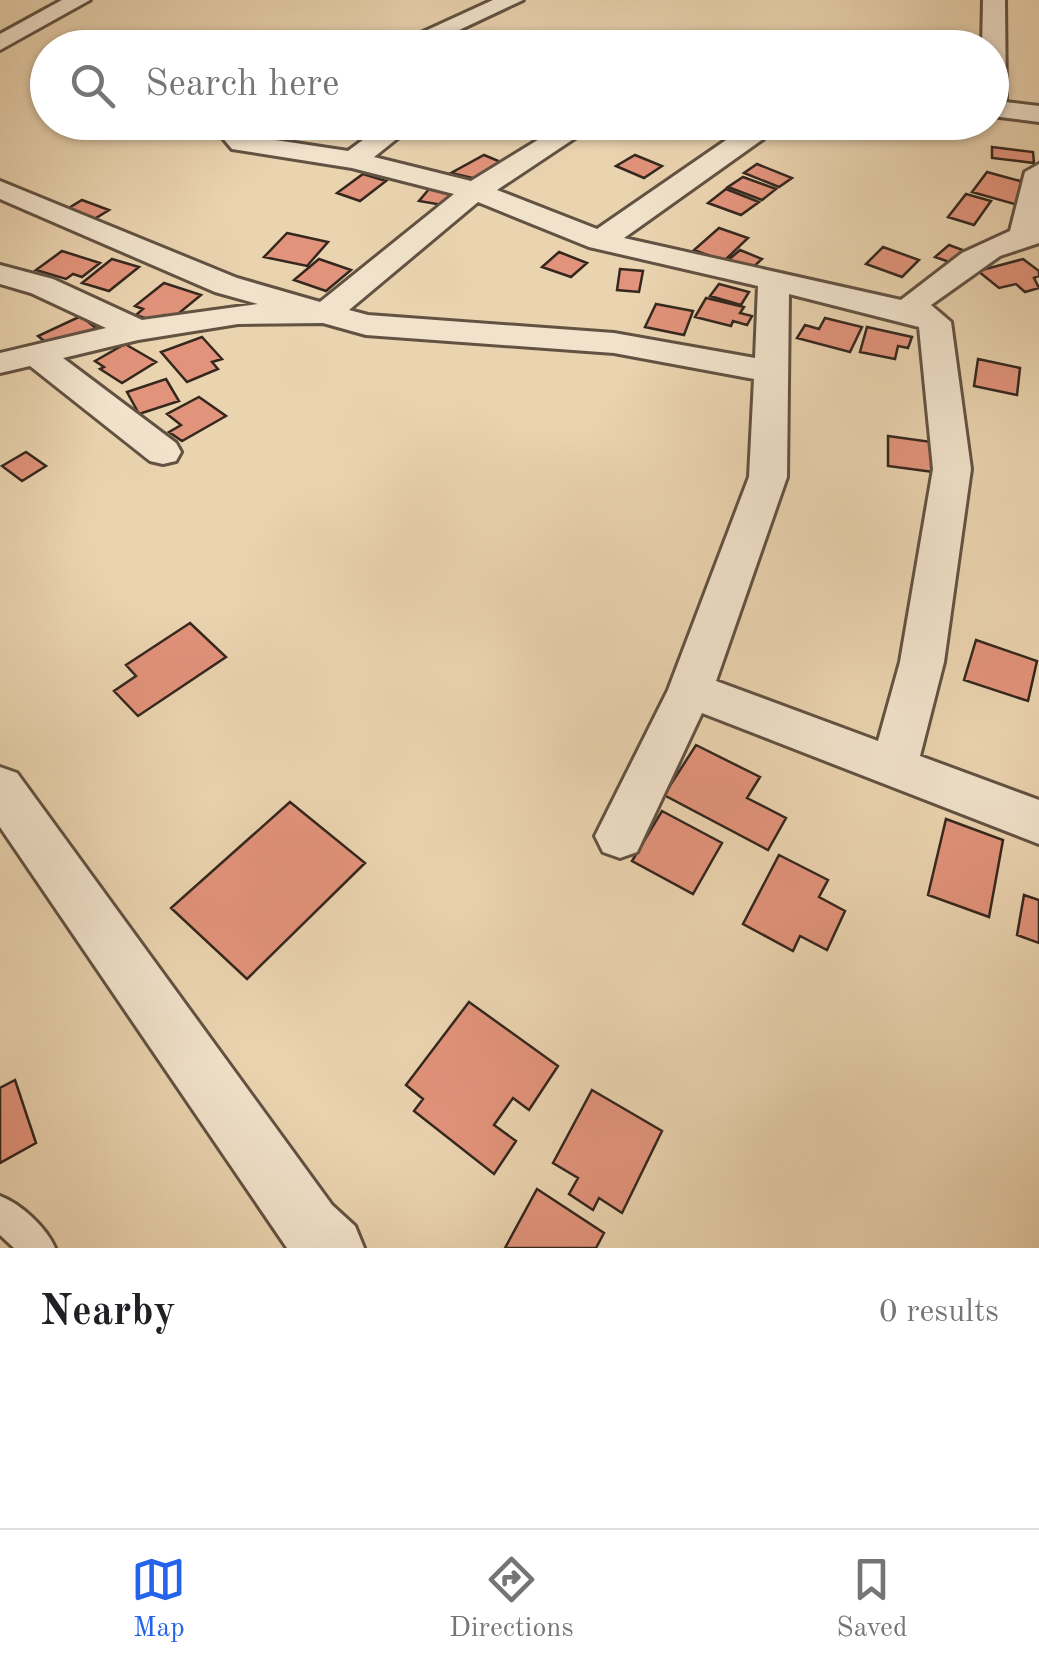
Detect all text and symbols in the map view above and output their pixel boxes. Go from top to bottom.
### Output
search box [30,30,1009,140]
icon: search [65,58,120,113]
text: Search here [145,66,340,104]
text: Nearby [40,1292,176,1334]
text: 0 results [879,1297,999,1329]
tab: Map [131,1552,186,1647]
tab: Directions [449,1552,574,1647]
tab: Saved [836,1552,908,1647]

